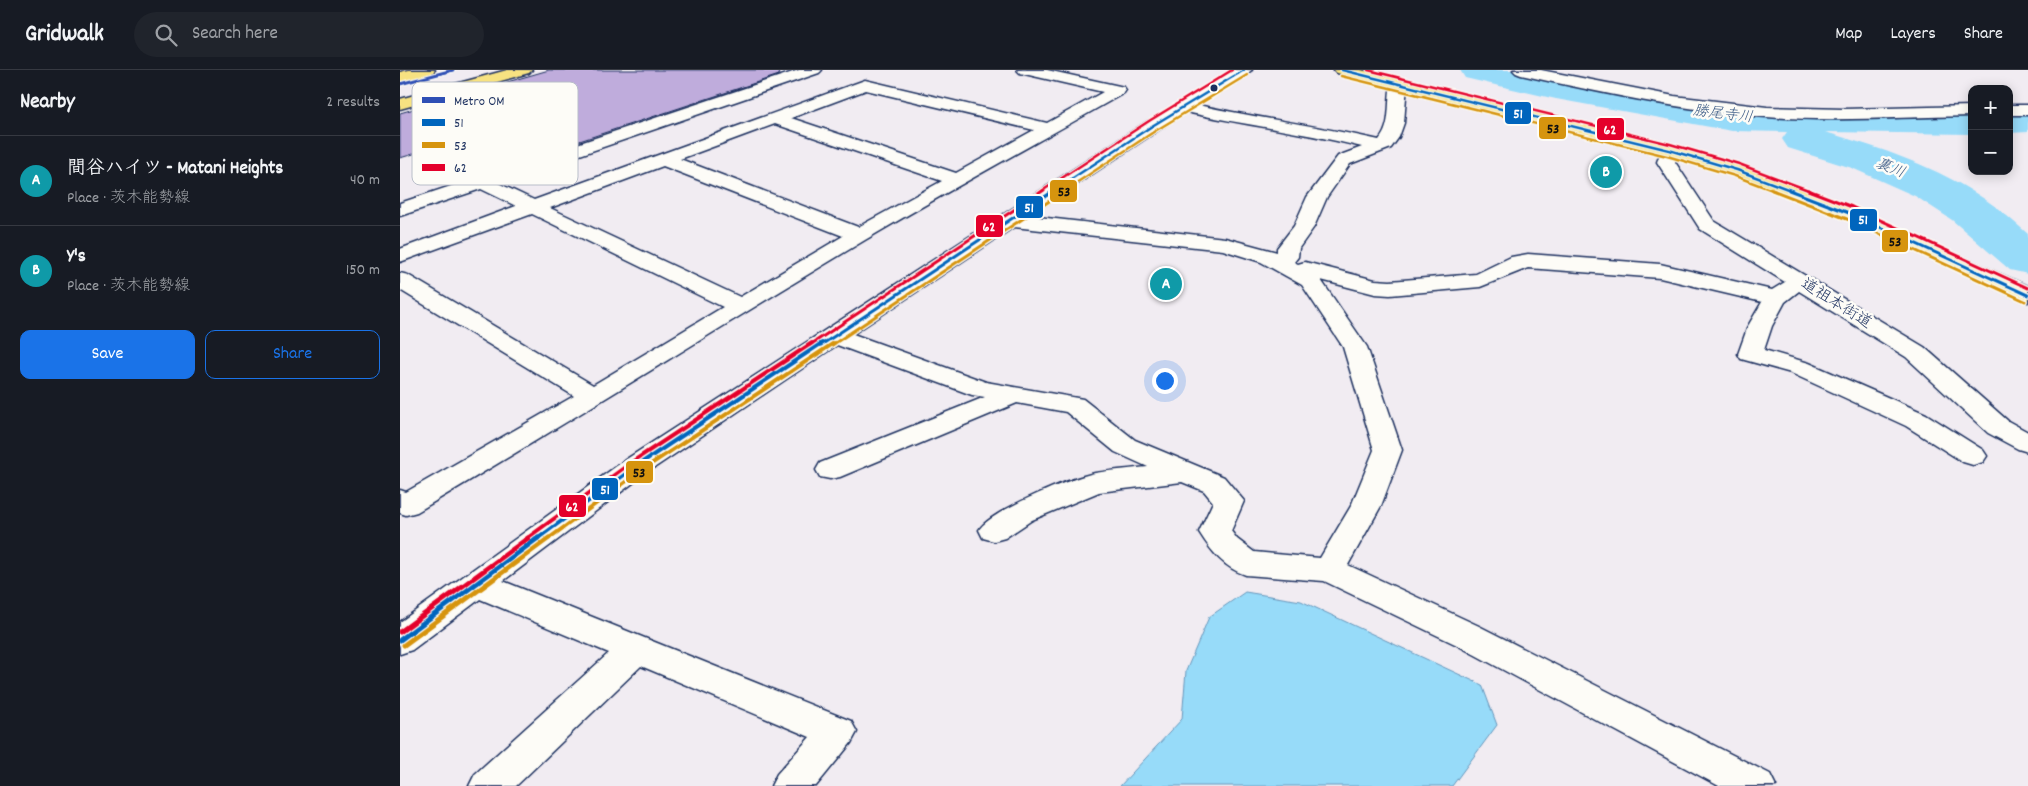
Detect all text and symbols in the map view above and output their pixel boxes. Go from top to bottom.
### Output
search box [134,12,484,57]
text: Gridwalk [25,18,104,52]
icon: search [152,21,180,49]
text: Search here [192,21,278,48]
text: Map [1835,22,1862,47]
text: Layers [1890,22,1936,47]
text: Share [1964,22,2003,47]
legend [412,82,578,185]
unlabelled marker [1209,83,1219,93]
map controls [1968,85,2013,175]
button: + [1968,85,2013,130]
text: Nearby [20,88,75,118]
text: 2 results [326,91,380,114]
text: Metro OM [454,92,504,112]
water label: 勝尾寺川 [1692,100,1754,130]
line badge: 51 [1504,101,1532,125]
text: 51 [1513,105,1523,125]
text: 51 [454,114,464,134]
line badge: 53 [1538,116,1567,140]
line badge: 62 [1596,117,1625,141]
text: 53 [1547,120,1559,140]
text: 62 [1604,121,1616,141]
button: − [1968,130,2013,175]
text: 53 [454,137,467,157]
pin: B [1590,153,1622,191]
water label: 裏川 [1872,153,1908,185]
text: 間谷ハイツ - Matani Heights [67,156,283,183]
text: 62 [454,159,467,179]
text: A [32,169,40,192]
text: 40 m [350,169,380,192]
line badge: 53 [1049,179,1078,203]
text: 53 [1058,183,1070,203]
text: Place · 茨木能勢線 [67,187,190,210]
line badge: 51 [1015,195,1044,219]
text: 51 [1024,199,1034,219]
line badge: 51 [1849,208,1878,232]
text: 51 [1858,211,1868,231]
line badge: 62 [975,214,1004,238]
text: 62 [983,218,995,238]
line badge: 53 [1881,229,1909,253]
text: 53 [1889,233,1901,253]
text: Y's [67,244,86,271]
text: B [32,259,40,282]
text: 150 m [346,259,380,282]
pin: A [1150,265,1182,303]
street label: 道祖本街道 [1796,273,1876,335]
text: Place · 茨木能勢線 [67,275,190,298]
button: Save [20,330,195,379]
button: Share [205,330,380,379]
your location [1152,368,1178,394]
line badge: 53 [625,460,654,484]
text: 53 [633,464,645,484]
line badge: 51 [591,477,619,501]
text: 51 [600,481,610,501]
line badge: 62 [558,494,587,518]
text: 62 [566,498,578,518]

